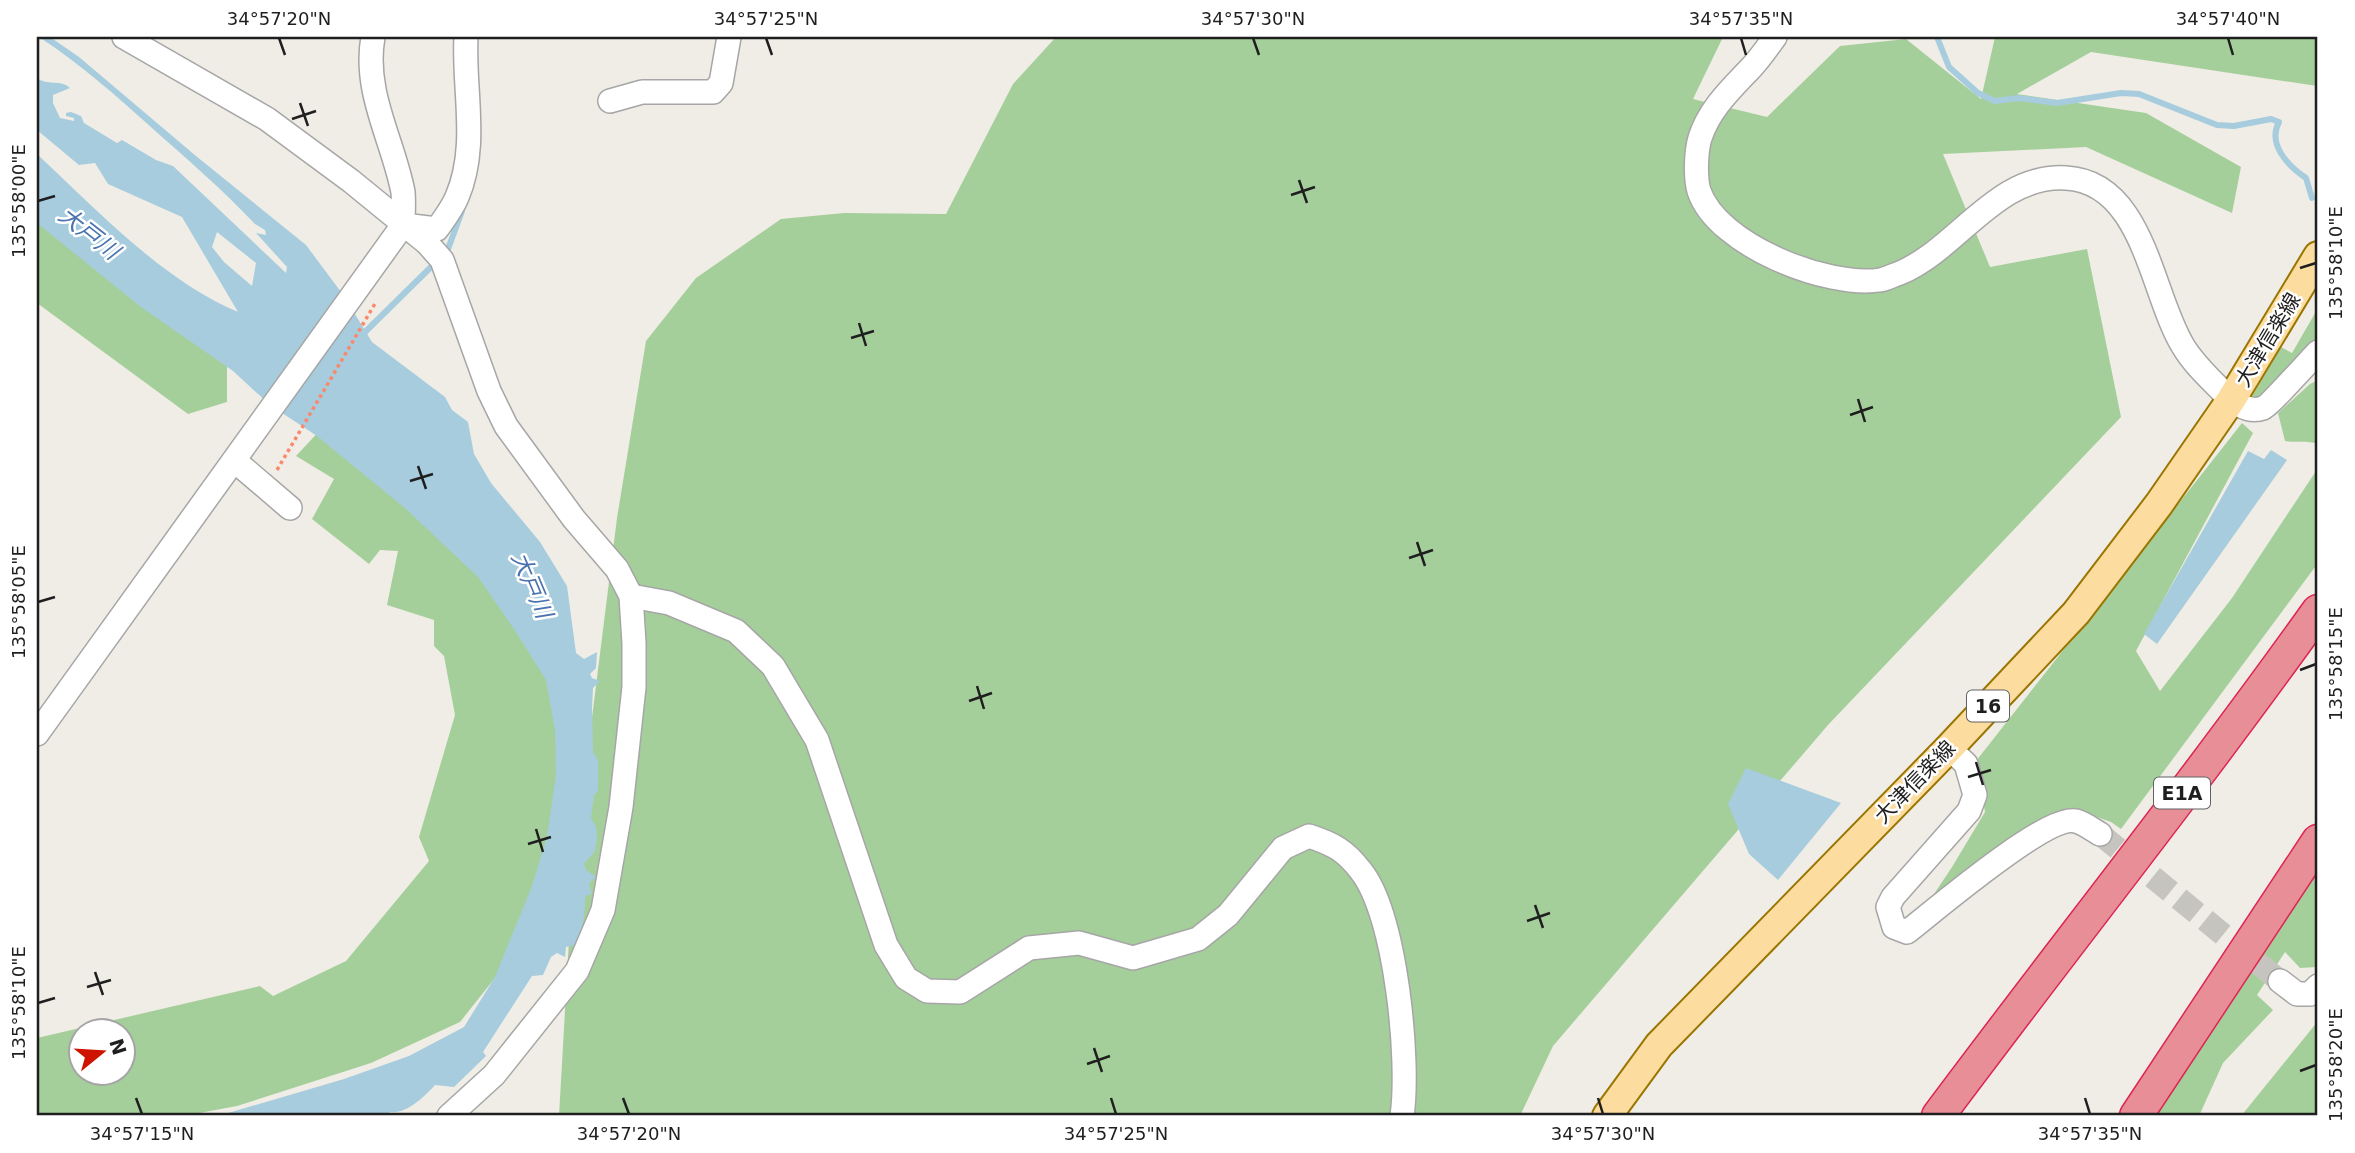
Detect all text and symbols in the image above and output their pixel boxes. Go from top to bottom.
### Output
text: 34°57'20"N [227,8,331,29]
text: 34°57'25"N [714,8,818,29]
text: 34°57'30"N [1201,8,1305,29]
text: 34°57'35"N [1689,8,1793,29]
text: 34°57'40"N [2176,8,2280,29]
text: 135°58'00"E [8,144,29,258]
water label: 大戸川 [54,202,127,266]
text: 135°58'10"E [2325,206,2346,320]
street label: 大津信楽線 [2231,289,2305,391]
text: 135°58'05"E [8,545,29,659]
water label: 大戸川 [507,548,559,625]
text: 135°58'15"E [2325,607,2346,721]
road number: 16 [1967,691,2009,722]
street label: 大津信楽線 [1870,736,1960,828]
road number: E1A [2154,778,2210,808]
text: 135°58'10"E [8,946,29,1060]
text: 135°58'20"E [2325,1008,2346,1122]
north arrow [66,1016,136,1086]
text: N [105,1036,131,1058]
text: 34°57'15"N [90,1123,194,1144]
text: 34°57'20"N [577,1123,681,1144]
text: 34°57'25"N [1064,1123,1168,1144]
text: 34°57'30"N [1551,1123,1655,1144]
text: 34°57'35"N [2038,1123,2142,1144]

